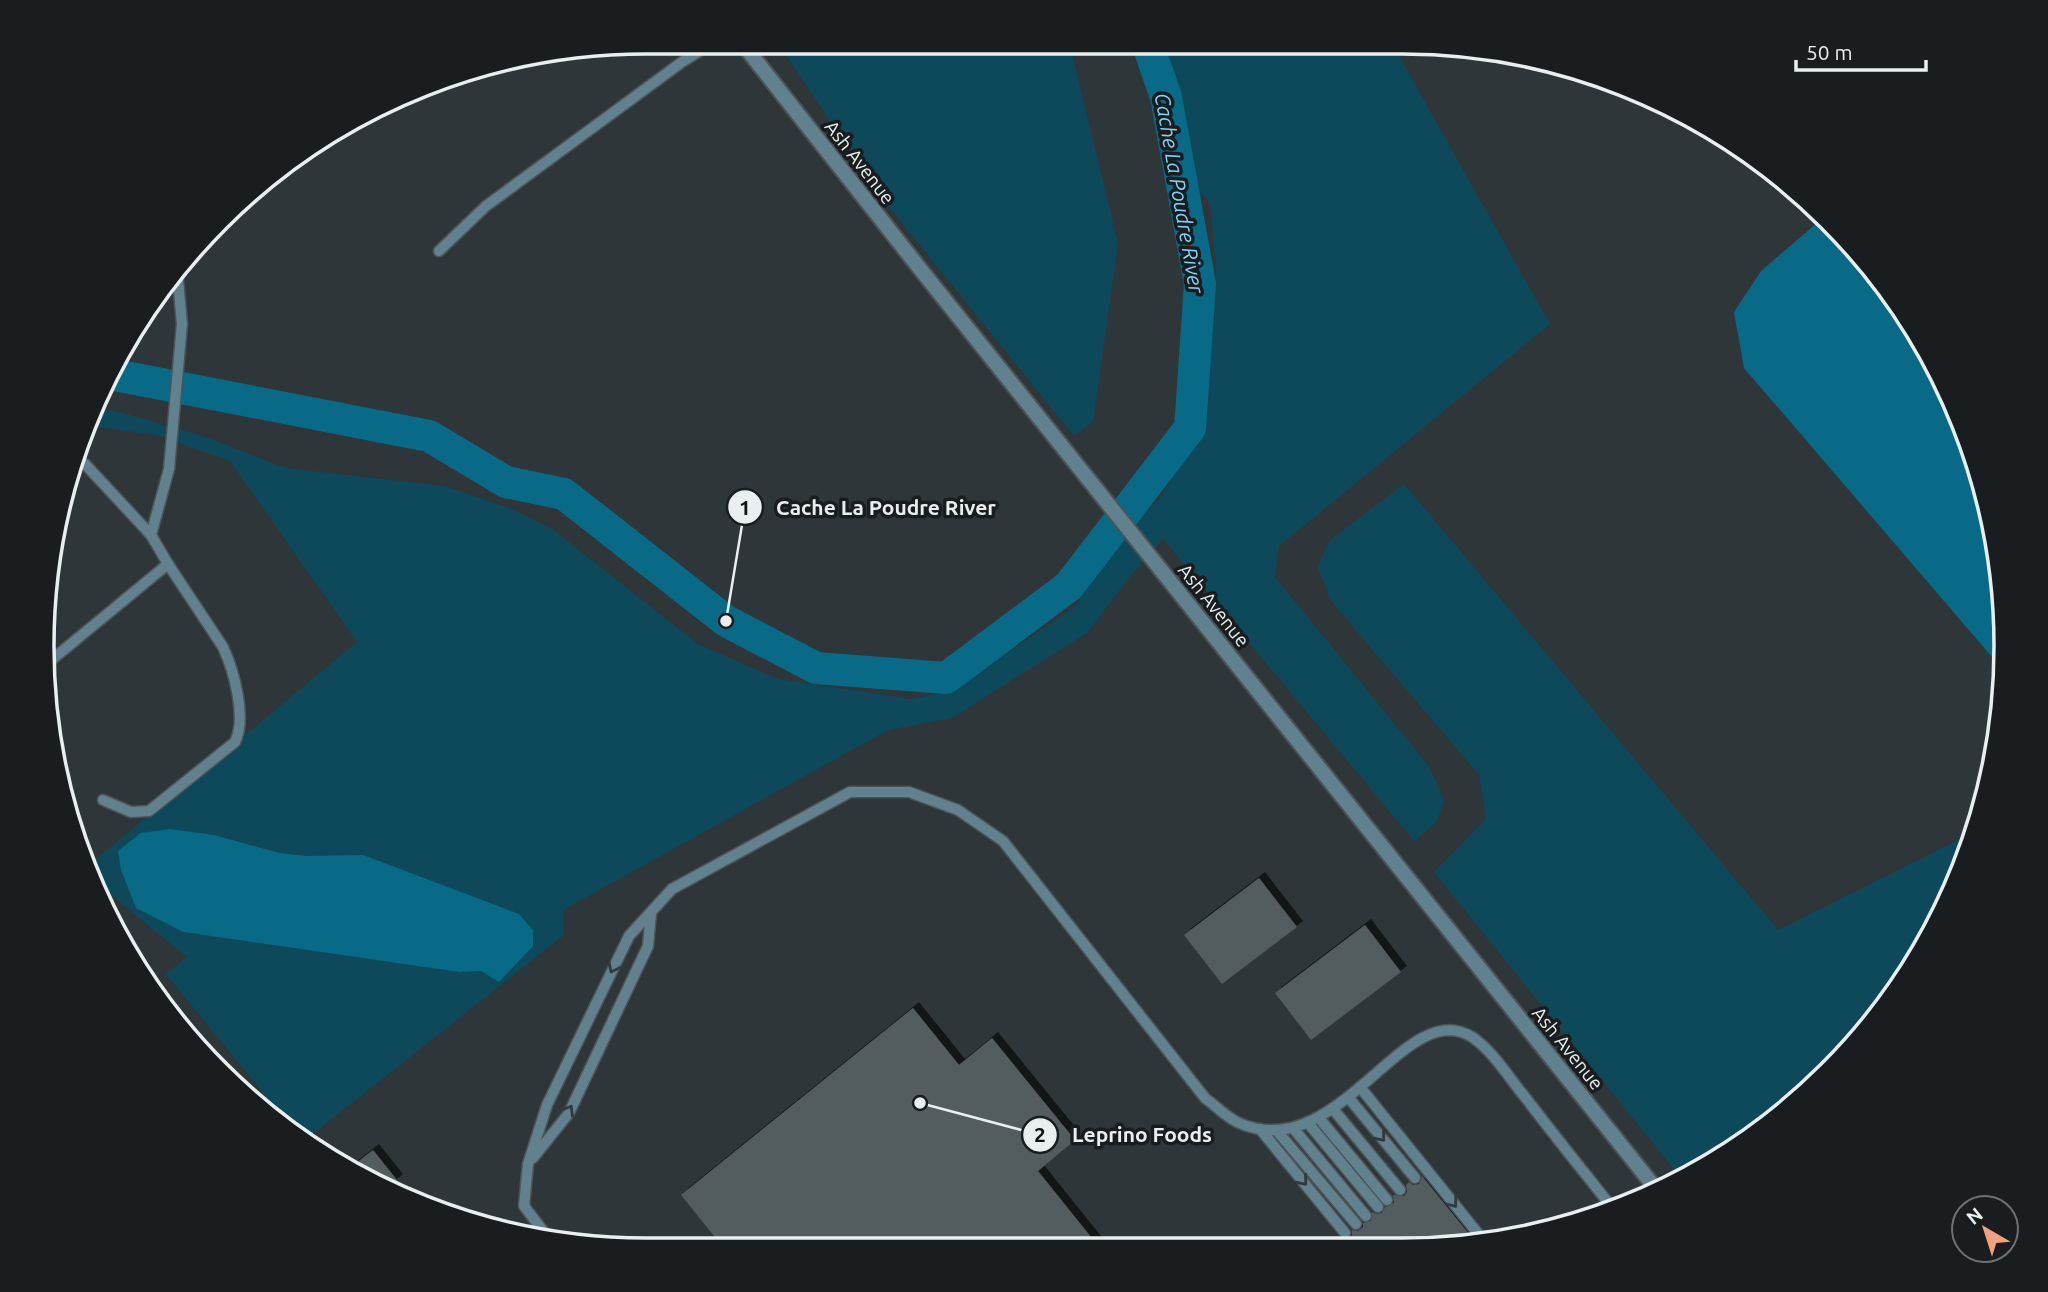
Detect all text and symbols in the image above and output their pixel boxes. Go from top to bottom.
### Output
scale bar [1796,28,1926,72]
text: 50 m [1806,40,1853,64]
water label: Cache La Poudre River [1151,91,1210,296]
street label: Ash Avenue [821,116,899,208]
callout: Cache La Poudre River [727,486,1010,528]
text: 1 [739,495,751,519]
text: Cache La Poudre River [776,495,996,519]
street label: Ash Avenue [1174,559,1254,651]
one-way arrow [607,961,621,973]
street label: Ash Avenue [1528,1002,1608,1094]
one-way arrow [561,1105,574,1118]
callout: Leprino Foods [1023,1114,1226,1156]
text: 2 [1034,1122,1046,1146]
text: Leprino Foods [1072,1122,1212,1146]
one-way arrow [1373,1129,1385,1142]
one-way arrow [1294,1174,1307,1186]
one-way arrow [1445,1194,1457,1207]
north arrow [1950,1194,2020,1264]
text: N [1962,1203,1987,1229]

